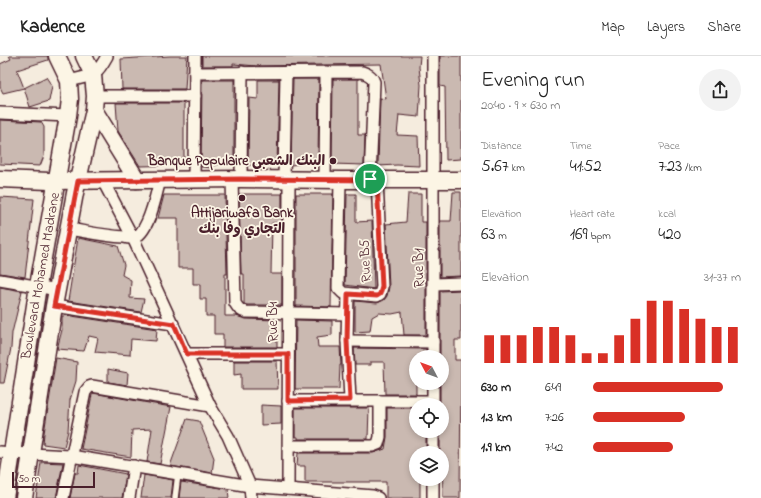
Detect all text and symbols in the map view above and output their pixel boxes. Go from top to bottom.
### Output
text: Kadence [20,14,85,41]
text: Map [601,17,625,38]
text: Layers [647,17,685,38]
text: Share [707,17,741,38]
text: Evening run [481,65,585,97]
button: share [699,69,741,111]
text: 20:40 · 9 × 630 m [481,96,560,115]
text: Distance [481,138,522,154]
text: Time [570,138,591,154]
text: Pace [658,138,680,154]
place label: Banque Populaire البنك الشعبي [147,151,325,173]
text: 5.67 [481,154,509,179]
text: 41:52 [570,154,602,179]
text: 7:23 [658,154,682,179]
marker: Banque Populaire البنك الشعبي [328,156,338,166]
text: km [509,160,525,176]
text: /km [682,160,702,176]
pin [353,162,387,196]
icon: arrive [359,168,381,190]
street label: Boulevard Mohamed Madrane [16,190,66,362]
marker: Attijariwafa Bank التجاري وفا بنك [237,193,247,203]
place label: Attijariwafa Bank التجاري وفا بنك [191,203,294,240]
text: Elevation [481,206,521,222]
text: Heart rate [570,206,615,222]
text: kcal [658,206,676,222]
text: 63 [481,222,496,247]
text: 169 [570,222,588,247]
text: 420 [658,222,681,247]
text: m [496,228,507,244]
text: bpm [588,228,611,244]
street label: Rue B5 [354,239,378,283]
street label: Rue B1 [409,248,430,288]
text: Elevation [481,268,529,287]
text: 31–37 m [704,268,741,287]
street label: Rue B4 [263,301,284,342]
north arrow [409,350,449,390]
map controls [409,350,449,486]
text: 630 m [481,378,511,397]
text: 6:49 [545,378,561,397]
button: locate [409,398,449,438]
text: 1.3 km [481,408,512,427]
text: 7:26 [545,408,564,427]
text: 1.9 km [481,438,511,457]
text: 7:42 [545,438,563,457]
button: layers [409,446,449,486]
scale bar [12,470,95,489]
text: 50 m [18,471,40,487]

